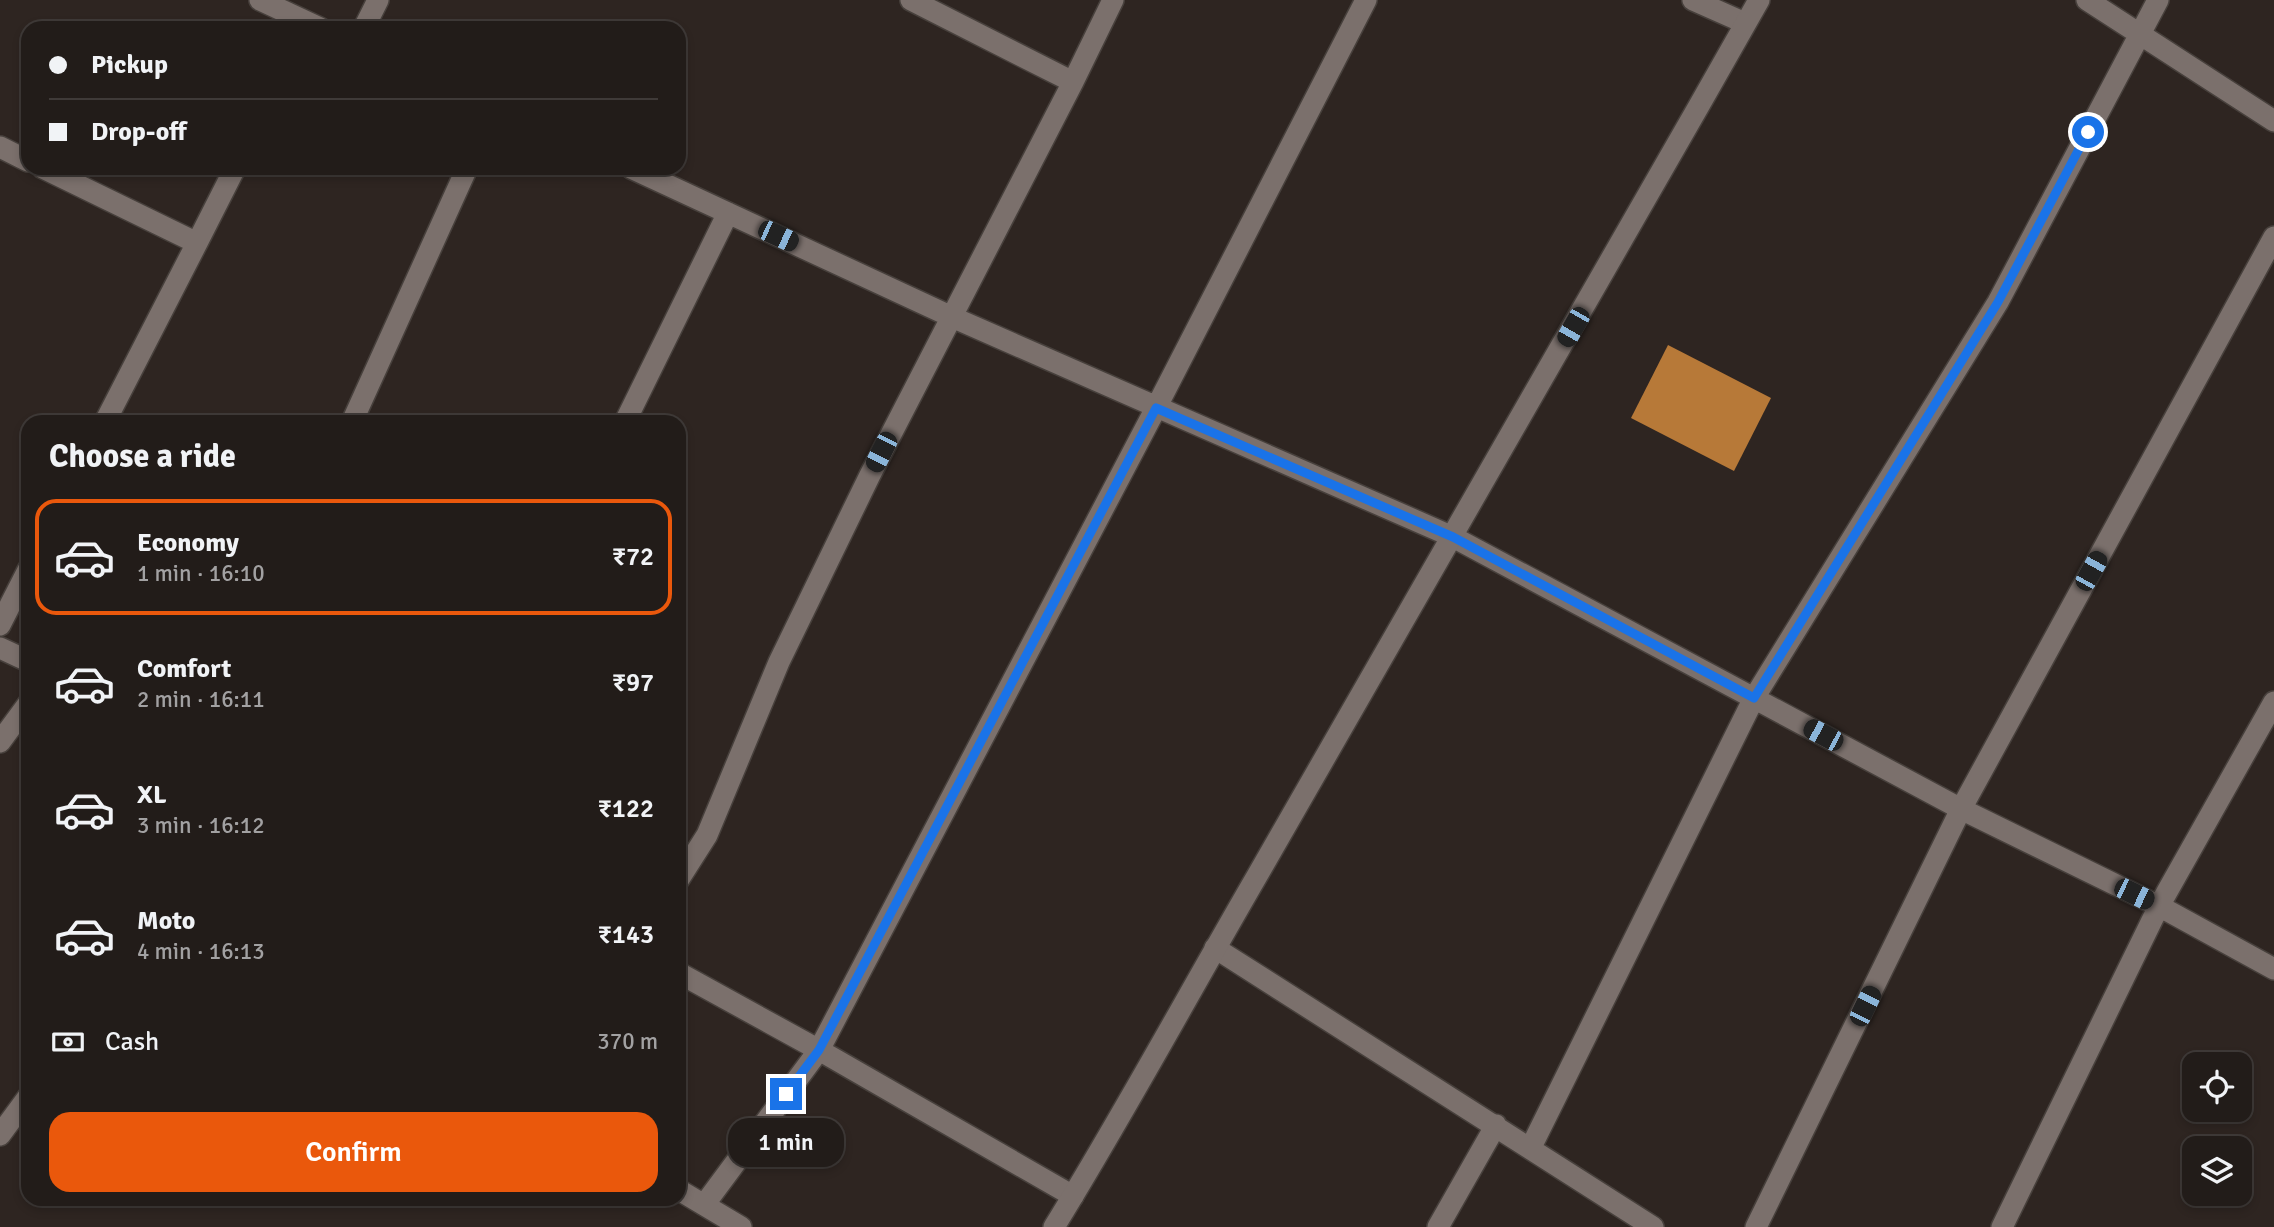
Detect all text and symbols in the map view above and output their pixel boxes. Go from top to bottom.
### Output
text: Pickup [91,49,168,81]
text: Drop-off [91,116,187,148]
route start [2072,116,2104,148]
car [755,218,802,254]
car [1554,304,1593,350]
car [863,429,900,475]
text: Choose a ride [49,437,236,476]
icon: car [53,526,116,589]
text: Economy [137,527,239,559]
text: ₹72 [612,541,654,573]
car [2072,548,2111,594]
text: 1 min · 16:10 [137,559,265,588]
icon: car [53,652,116,715]
text: Comfort [137,653,231,685]
text: ₹97 [612,667,654,699]
text: 2 min · 16:11 [137,685,265,714]
car [1800,716,1847,754]
icon: car [53,778,116,841]
text: XL [137,779,167,811]
text: ₹122 [598,793,654,825]
text: 3 min · 16:12 [137,811,265,840]
car [2111,875,2158,913]
icon: car [53,904,116,967]
text: Moto [137,905,195,937]
text: ₹143 [598,919,654,951]
text: 4 min · 16:13 [137,937,265,966]
car [1847,983,1884,1029]
icon: cash [49,1023,87,1061]
text: Cash [105,1026,159,1058]
text: 370 m [597,1027,658,1056]
map controls [2182,1052,2252,1206]
button: locate [2182,1052,2252,1122]
route end [770,1078,802,1110]
button: Confirm [49,1112,658,1192]
callout: 1 min [728,1118,844,1168]
text: 1 min [758,1128,814,1157]
button: layers [2182,1136,2252,1206]

